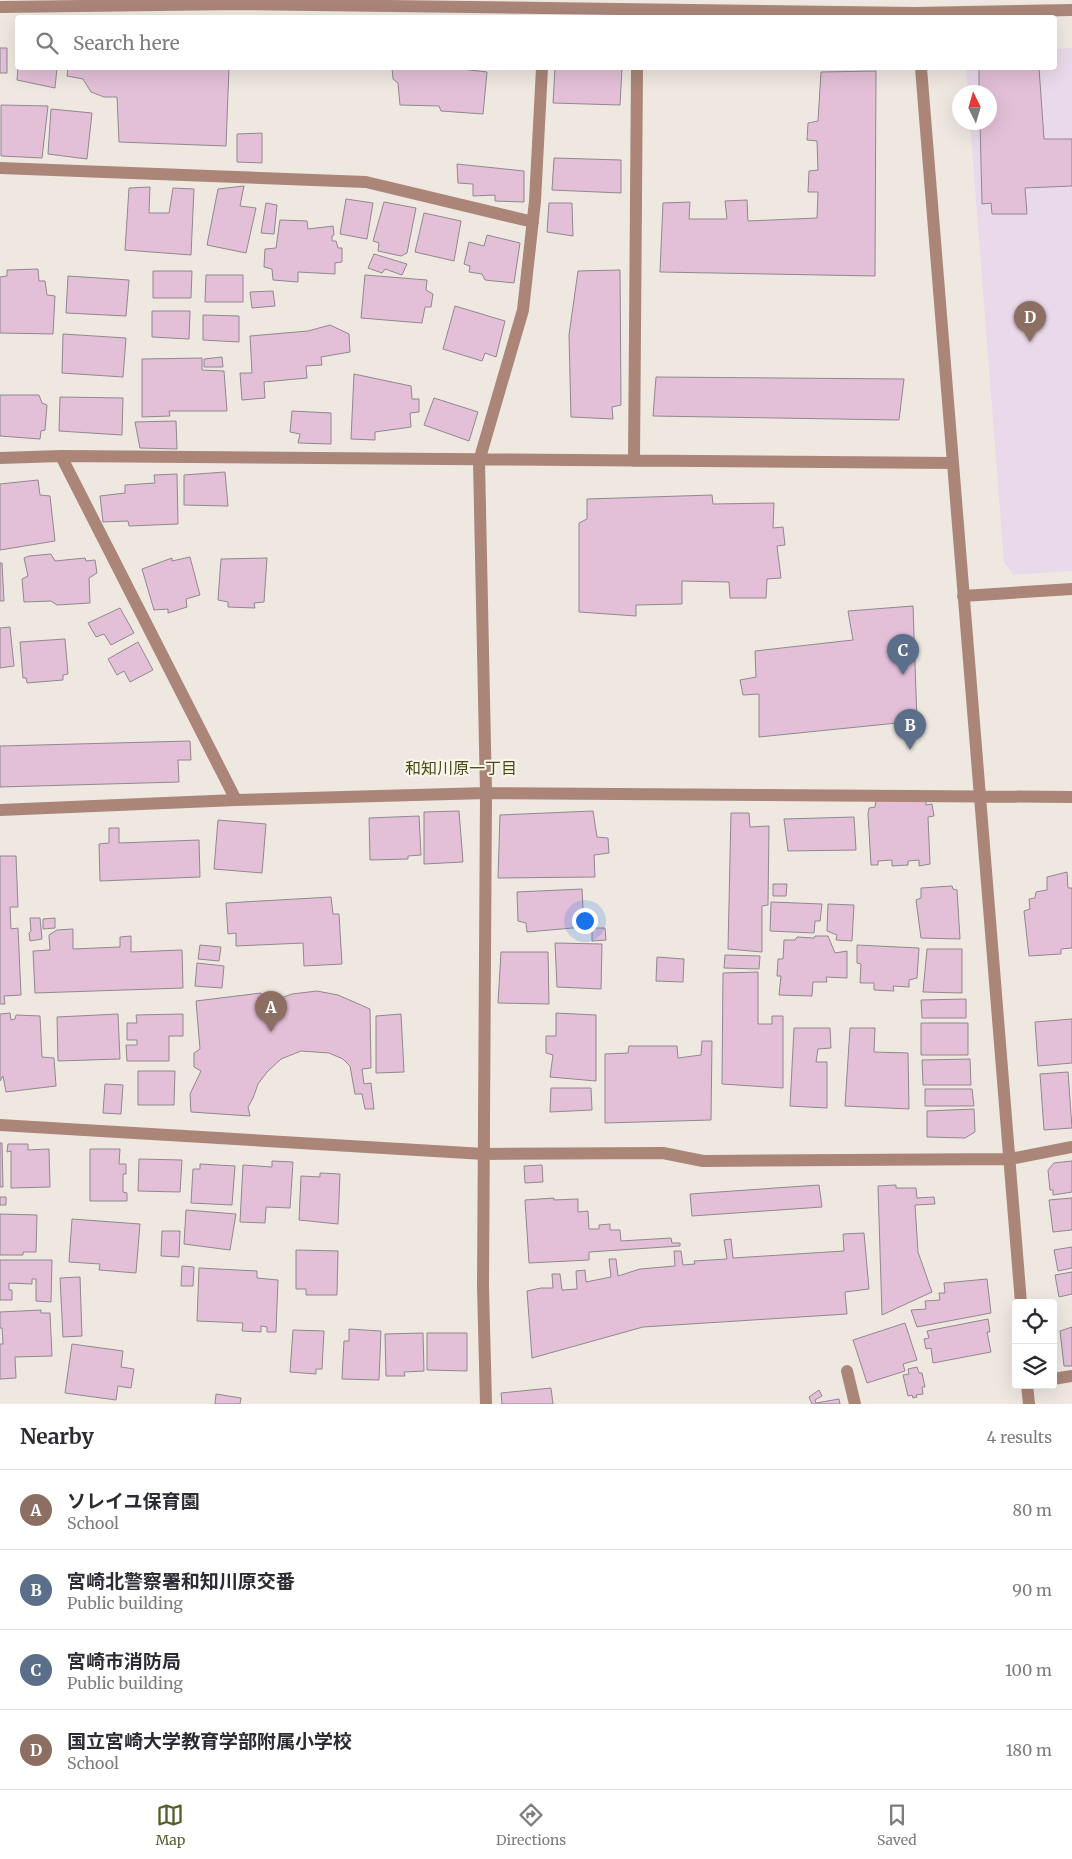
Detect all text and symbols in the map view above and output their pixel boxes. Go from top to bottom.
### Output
search box [15,15,1057,70]
icon: search [33,29,61,57]
text: Search here [73,31,180,55]
north arrow [952,85,997,130]
pin: D [1014,301,1046,342]
pin: C [887,634,919,675]
pin: B [894,709,926,750]
district label: 和知川原一丁目 [405,758,517,778]
your location [572,908,598,934]
pin: A [255,991,287,1032]
map controls [1012,1299,1057,1389]
button: locate [1012,1299,1057,1344]
button: layers [1012,1344,1057,1389]
text: Nearby [20,1423,94,1450]
text: 4 results [986,1427,1052,1447]
text: ソレイユ保育園 [67,1489,200,1513]
text: A [30,1500,42,1520]
text: 80 m [1013,1500,1052,1520]
text: School [67,1513,119,1533]
text: 宮崎北警察署和知川原交番 [67,1569,295,1593]
text: B [30,1580,42,1600]
text: 90 m [1012,1580,1052,1600]
text: Public building [67,1593,183,1613]
text: 宮崎市消防局 [67,1649,181,1673]
text: C [31,1660,41,1680]
text: 100 m [1005,1660,1052,1680]
text: Public building [67,1673,183,1693]
text: 国立宮崎大学教育学部附属小学校 [67,1729,352,1753]
text: D [30,1740,42,1760]
text: 180 m [1006,1740,1052,1760]
text: School [67,1753,119,1773]
tab: Map [155,1801,185,1849]
tab: Directions [496,1801,566,1849]
tab: Saved [877,1801,917,1849]

